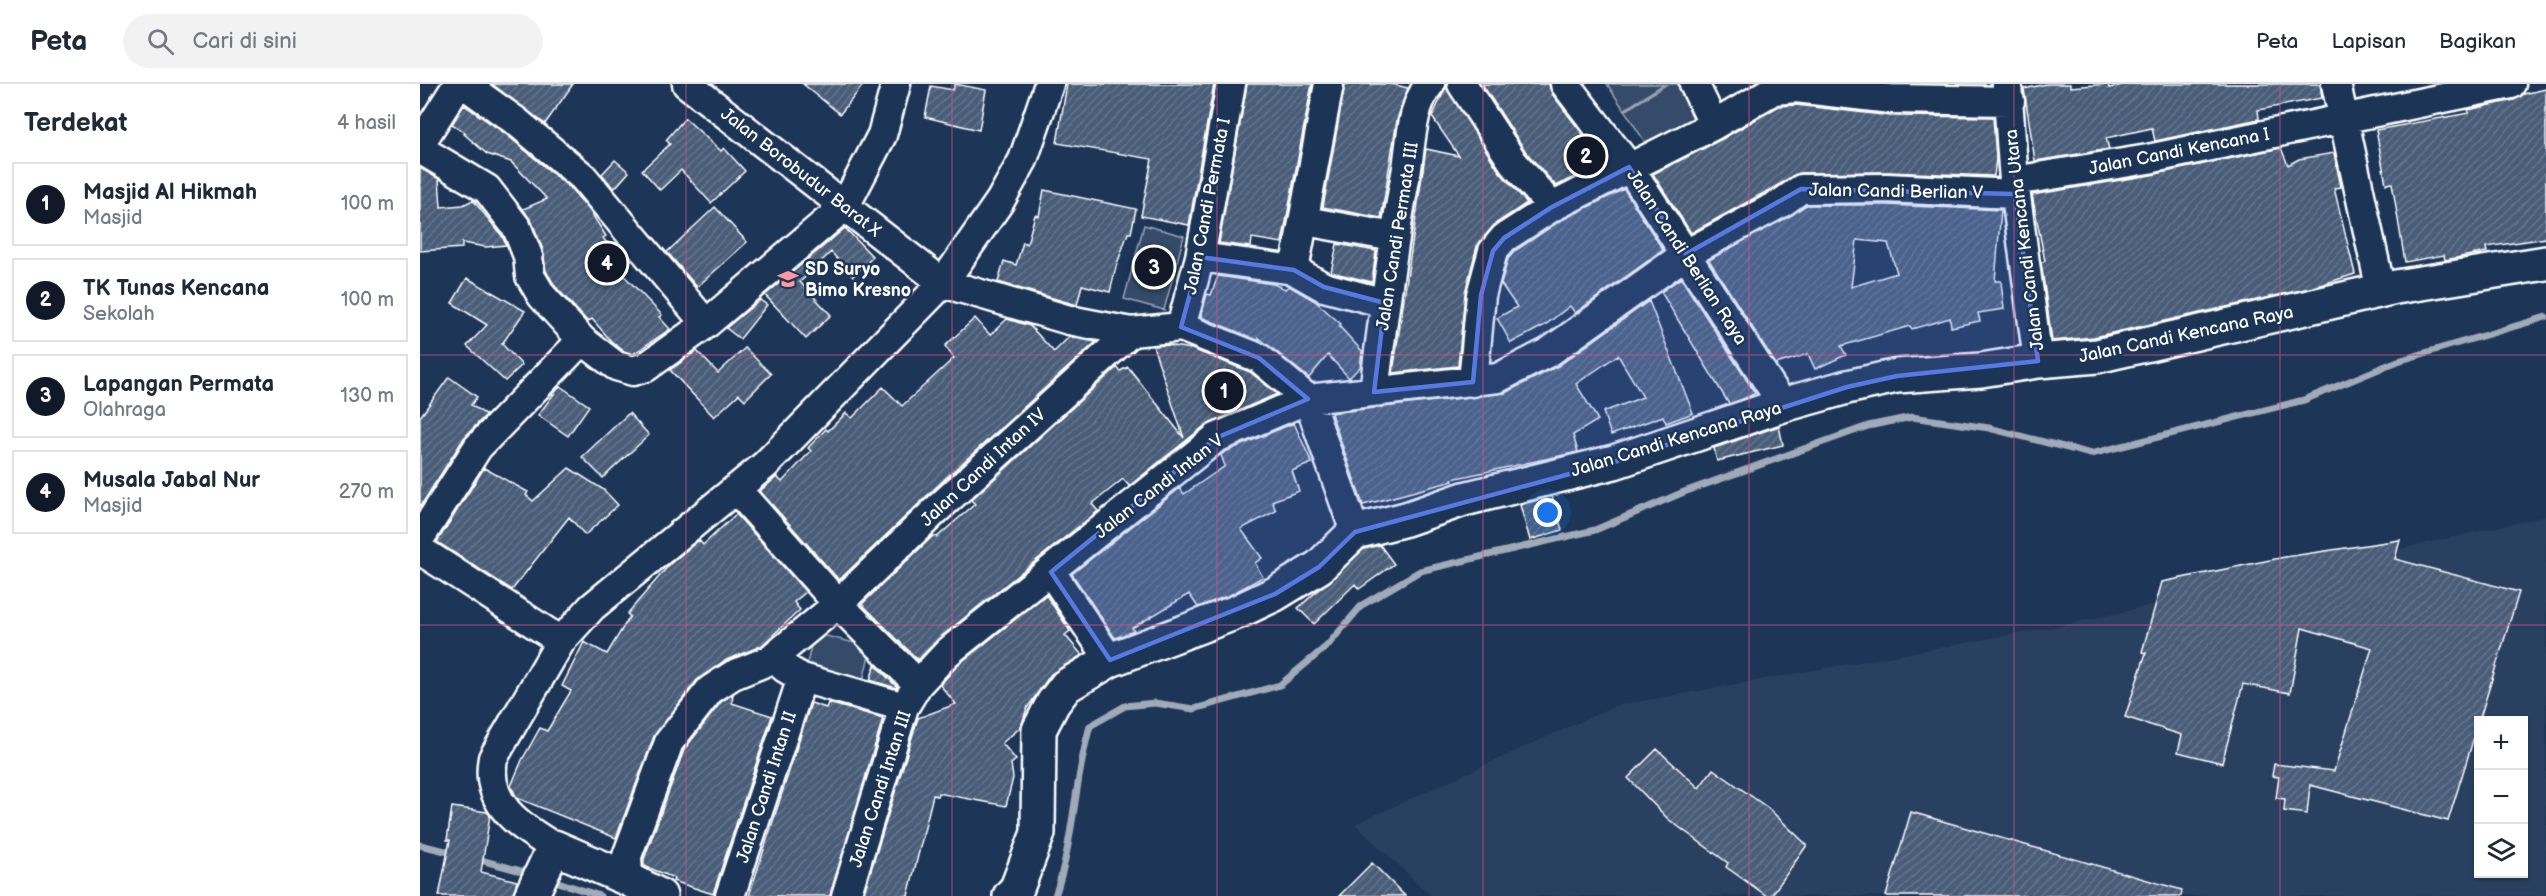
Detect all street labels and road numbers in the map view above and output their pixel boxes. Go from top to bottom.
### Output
street label: Jalan Borobudur Barat X [717,103,886,242]
street label: Jalan Candi Permata I [1180,116,1235,296]
street label: Jalan Candi Kencana I [2087,124,2271,179]
street label: Jalan Candi Kencana Utara [2001,128,2048,352]
street label: Jalan Candi Permata III [1372,140,1423,332]
street label: Jalan Candi Berlian Raya [1622,166,1751,349]
street label: Jalan Candi Berlian V [1809,179,1983,204]
street label: Jalan Candi Kencana Raya [2077,301,2295,368]
street label: Jalan Candi Kencana Raya [1568,397,1784,482]
street label: Jalan Candi Intan IV [916,404,1050,531]
street label: Jalan Candi Intan V [1091,430,1228,543]
street label: Jalan Candi Intan III [845,708,916,870]
street label: Jalan Candi Intan II [732,709,801,865]

